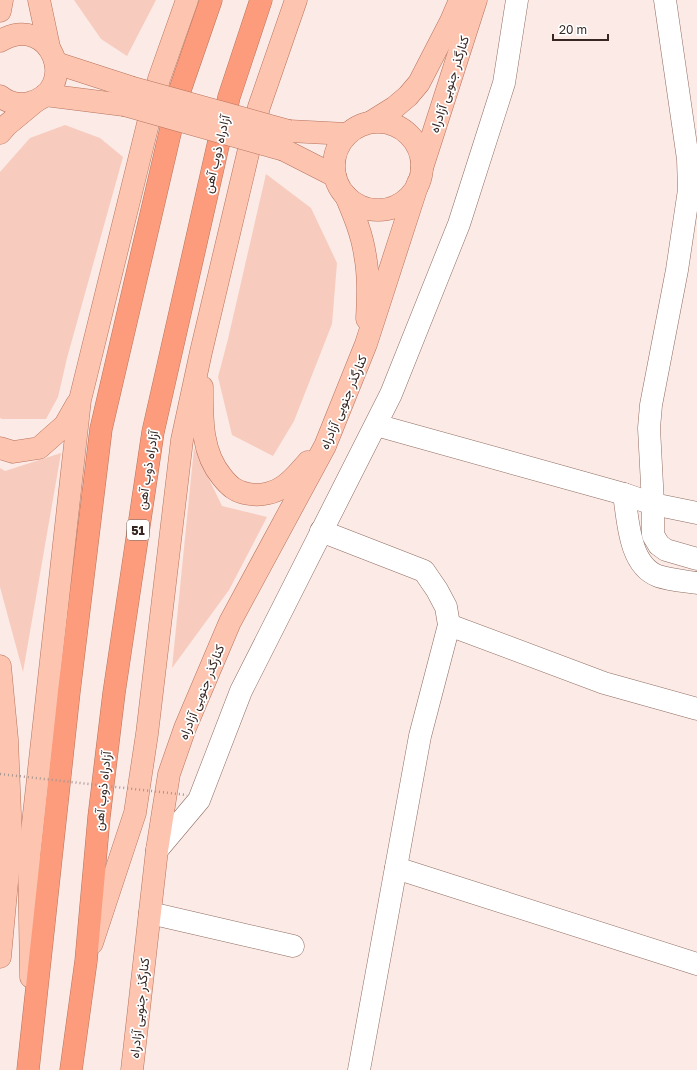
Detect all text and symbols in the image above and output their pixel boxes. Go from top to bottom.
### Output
scale bar [553,16,608,42]
text: 20 m [559,22,587,37]
street label: کنارگذر جنوبی آزادراه [426,33,473,135]
street label: آزادراه ذوب آهن [199,112,234,195]
street label: کنارگذر جنوبی آزادراه [316,352,371,452]
street label: آزادراه ذوب آهن [133,428,162,511]
road number: 51 [127,520,149,540]
street label: کنارگذر جنوبی آزادراه [175,642,228,742]
street label: آزادراه ذوب آهن [90,750,115,832]
street label: کنارگذر جنوبی آزادراه [126,957,153,1059]

